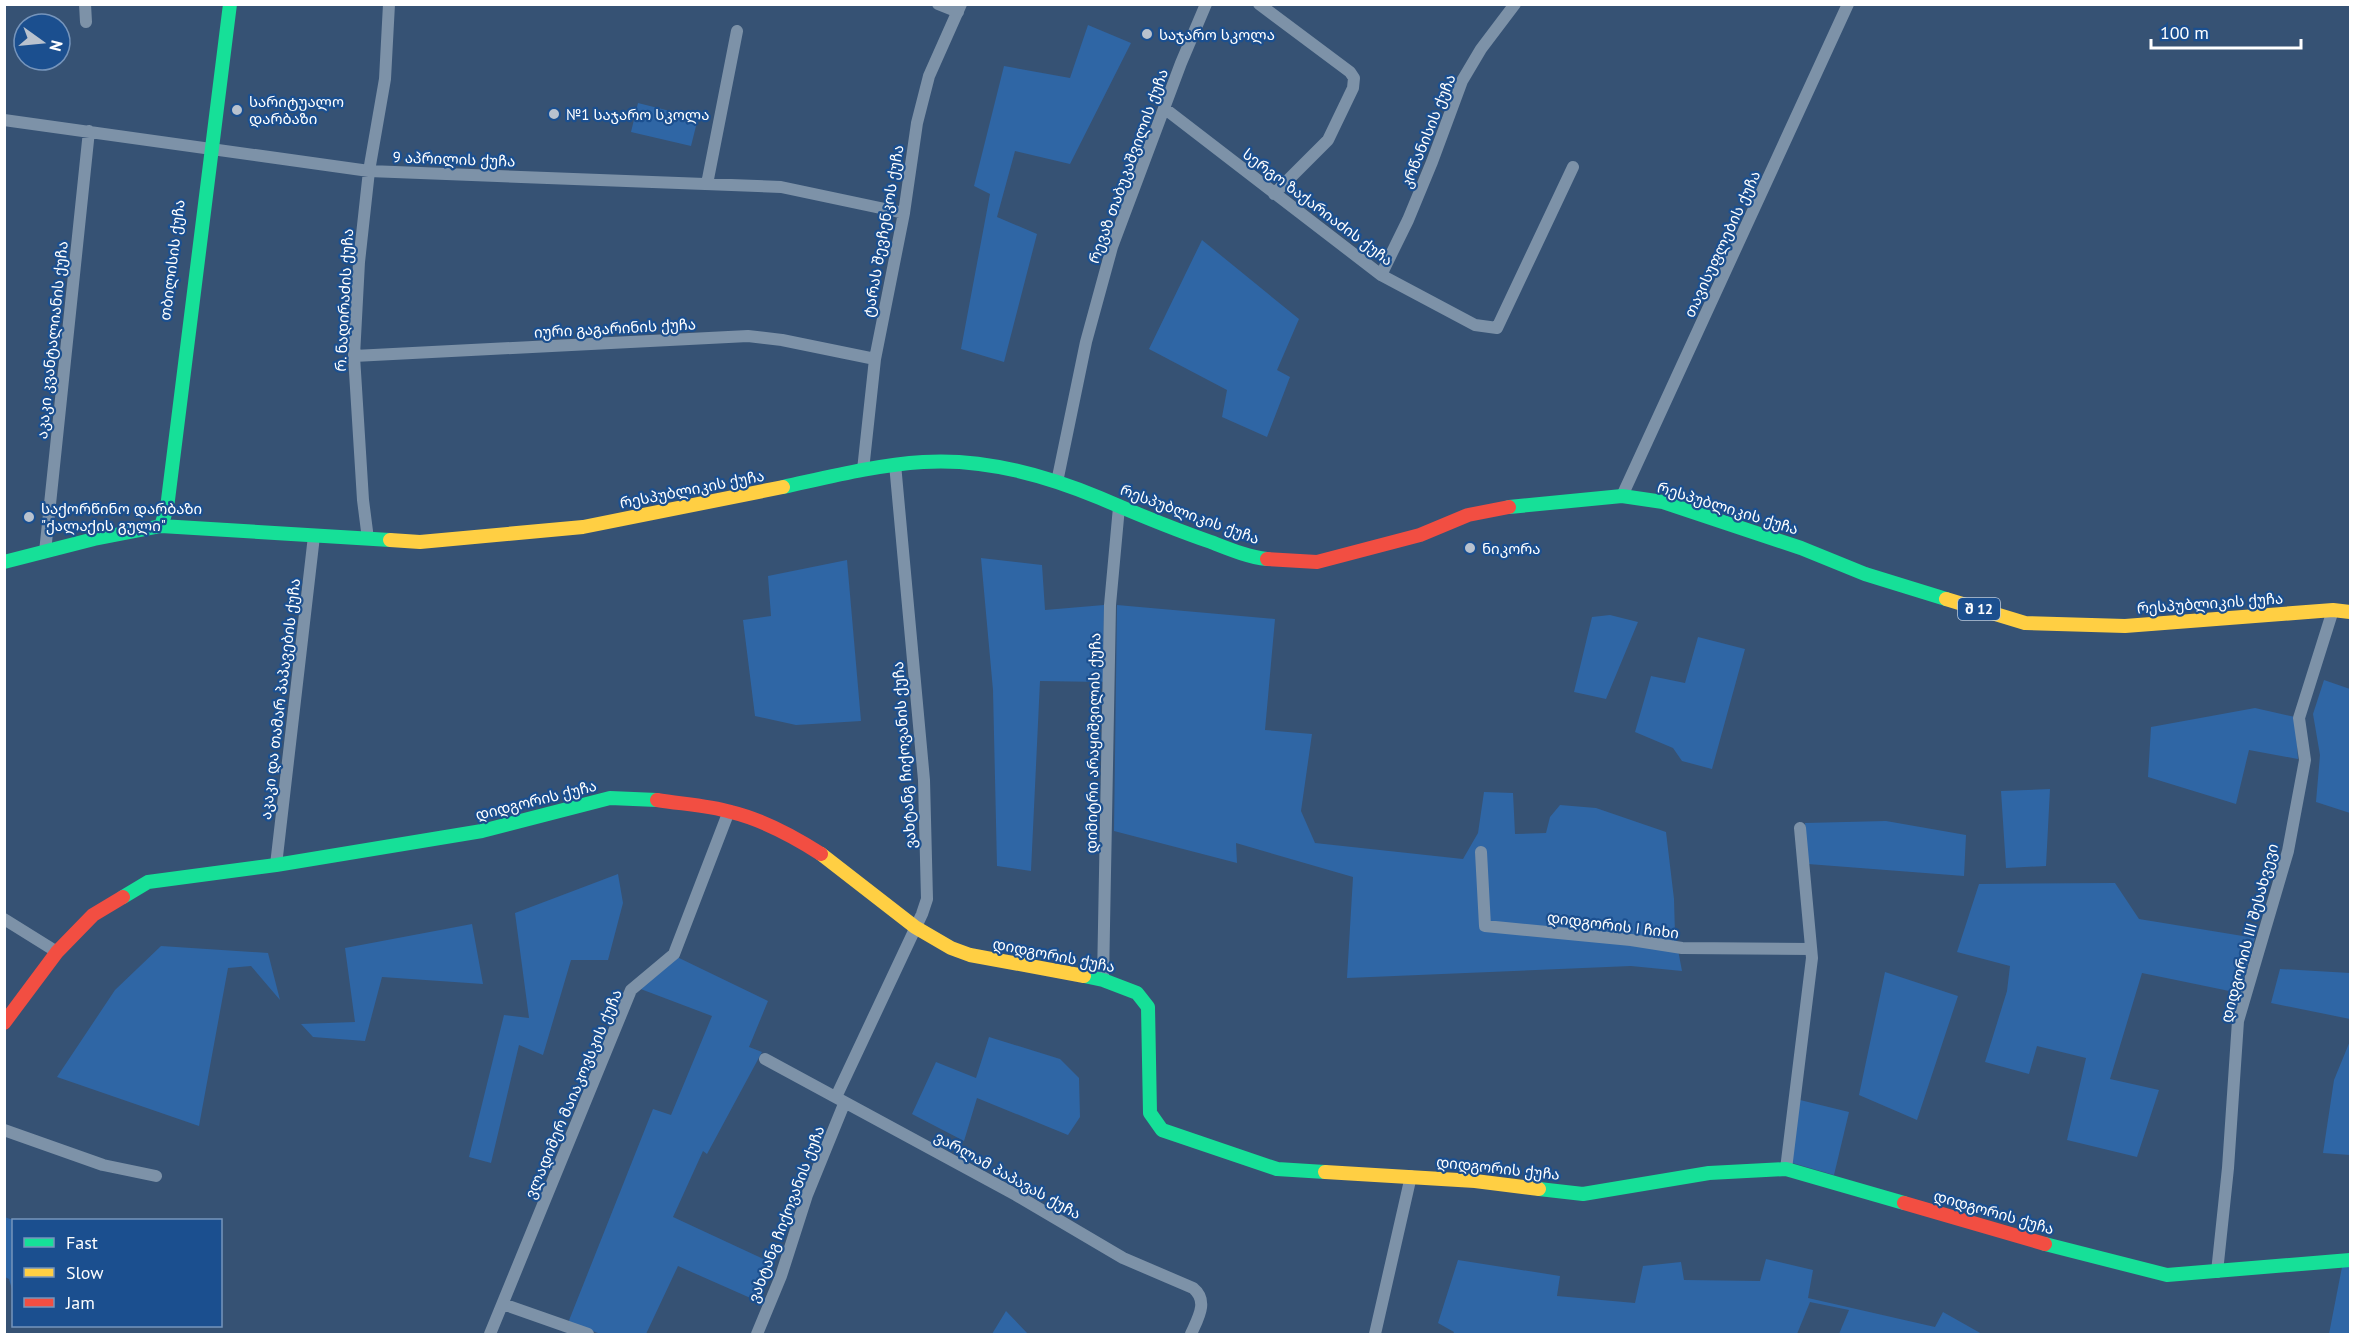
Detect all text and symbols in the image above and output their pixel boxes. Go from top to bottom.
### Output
north arrow [12,12,72,72]
scale bar [2151,12,2301,50]
text: 100 m [2160,21,2209,44]
place label: საჯარო სკოლა [1159,25,1275,44]
marker: საჯარო სკოლა [1140,27,1154,41]
text: N [45,38,68,54]
street label: რევაზ თაბუკაშვილის ქუჩა [1084,66,1172,266]
street label: კრწანისის ქუჩა [1396,71,1460,191]
place label: სარიტუალო დარბაზი [249,92,344,128]
marker: სარიტუალო დარბაზი [230,103,244,117]
place label: №1 საჯარო სკოლა [566,105,709,124]
marker: №1 საჯარო სკოლა [547,107,561,121]
street label: ტარას შევჩენკოს ქუჩა [858,143,908,319]
street label: სერგო ზაქარიაძის ქუჩა [1239,144,1397,270]
street label: 9 აპრილის ქუჩა [392,147,516,171]
street label: თავისუფლების ქუჩა [1680,168,1764,320]
street label: თბილისის ქუჩა [155,198,189,322]
street label: რ. ნადირაძის ქუჩა [331,228,357,372]
street label: აკაკი კვანტალიანის ქუჩა [32,240,72,440]
street label: იური გაგარინის ქუჩა [534,314,696,342]
street label: რესპუბლიკის ქუჩა [618,466,766,512]
street label: რესპუბლიკის ქუჩა [1655,477,1801,539]
street label: რესპუბლიკის ქუჩა [1118,480,1262,548]
place label: საქორწინო დარბაზი "ქალაქის გული" [41,499,202,535]
marker: საქორწინო დარბაზი "ქალაქის გული" [22,510,36,524]
place label: ნიკორა [1482,539,1541,558]
marker: ნიკორა [1463,541,1477,555]
street label: აკაკი და თამარ პაპავების ქუჩა [256,577,304,821]
street label: რესპუბლიკის ქუჩა [2136,588,2284,618]
road number: შ 12 [1958,598,2000,620]
street label: დიმიტრი არაყიშვილის ქუჩა [1082,632,1104,854]
street label: ვახტანგ ჩიქოვანის ქუჩა [888,661,920,849]
street label: დიდგორის ქუჩა [473,776,599,824]
street label: დიდგორის III შესახვევი [2216,841,2282,1025]
street label: დიდგორის I ჩიხი [1546,907,1680,943]
street label: დიდგორის ქუჩა [991,934,1117,976]
street label: ვლადიმერ მაიაკოვსკის ქუჩა [520,986,626,1202]
street label: ვახტანგ ჩიქოვანის ქუჩა [743,1123,829,1305]
street label: ვარლამ პაპავას ქუჩა [931,1127,1085,1223]
street label: დიდგორის ქუჩა [1435,1152,1561,1184]
street label: დიდგორის ქუჩა [1932,1186,2056,1238]
legend [12,1219,222,1327]
text: Fast [66,1231,98,1254]
text: Slow [66,1261,104,1284]
text: Jam [65,1291,95,1314]

